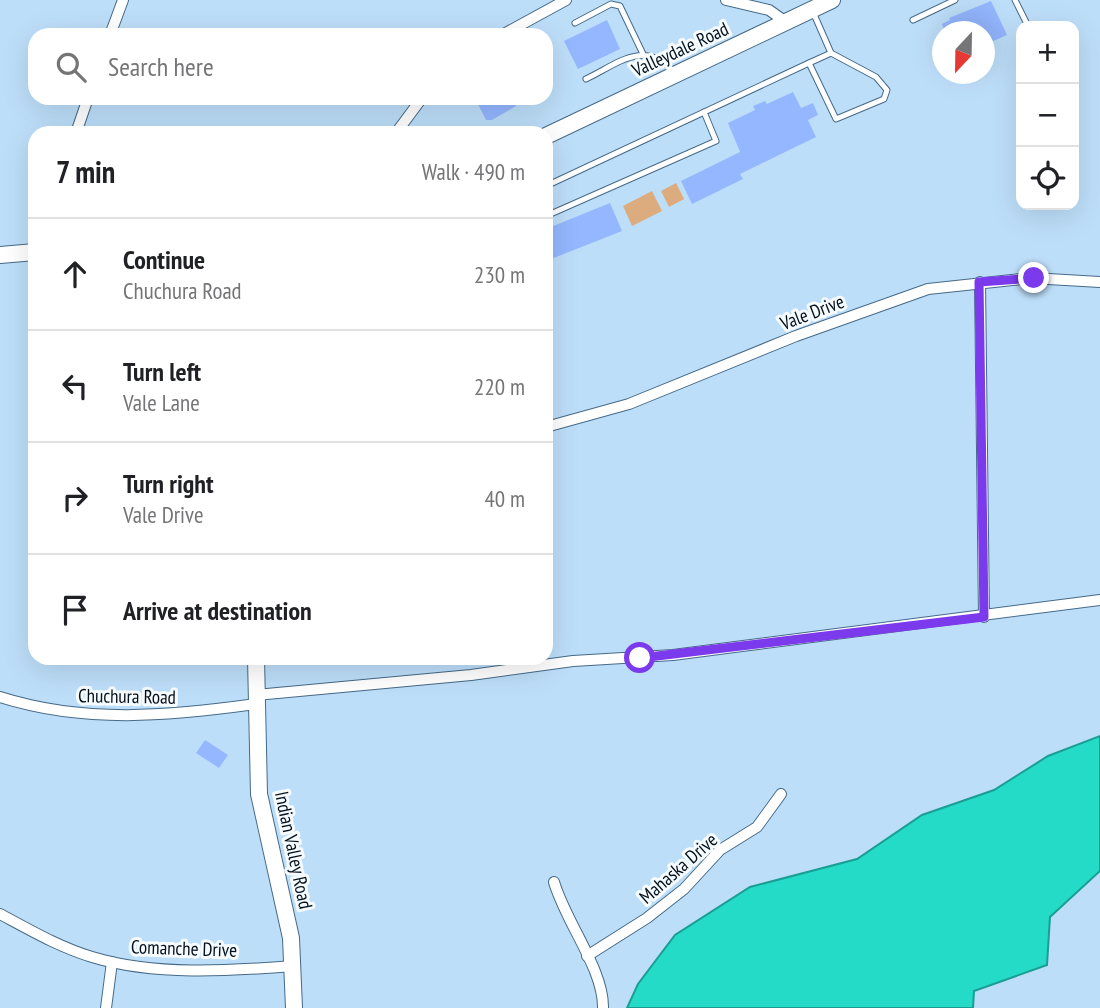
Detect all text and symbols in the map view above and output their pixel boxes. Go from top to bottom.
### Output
street label: Valleydale Road [627,16,732,82]
north arrow [932,21,995,84]
map controls [1016,21,1079,210]
button: + [1016,21,1079,84]
search box [28,28,553,105]
icon: search [52,48,90,86]
text: Search here [108,50,214,83]
button: − [1016,84,1079,147]
button: locate [1016,147,1079,210]
text: 7 min [56,152,115,191]
text: Walk · 490 m [422,157,525,186]
text: Continue [123,243,205,276]
icon: ahead [56,255,94,293]
text: 230 m [474,260,525,289]
route end [1018,262,1049,293]
text: Chuchura Road [123,276,242,305]
street label: Vale Drive [776,289,847,335]
text: Turn left [123,355,201,388]
icon: left [56,367,94,405]
text: 220 m [474,372,525,401]
text: Vale Lane [123,388,200,417]
text: Turn right [123,467,214,500]
icon: right [56,479,94,517]
text: 40 m [484,484,525,513]
text: Vale Drive [123,500,203,529]
icon: arrive [56,591,94,629]
text: Arrive at destination [123,594,312,627]
route start [624,642,655,673]
street label: Chuchura Road [78,683,176,709]
street label: Indian Valley Road [270,789,318,911]
street label: Mahaska Drive [634,827,722,908]
street label: Comanche Drive [131,934,238,962]

